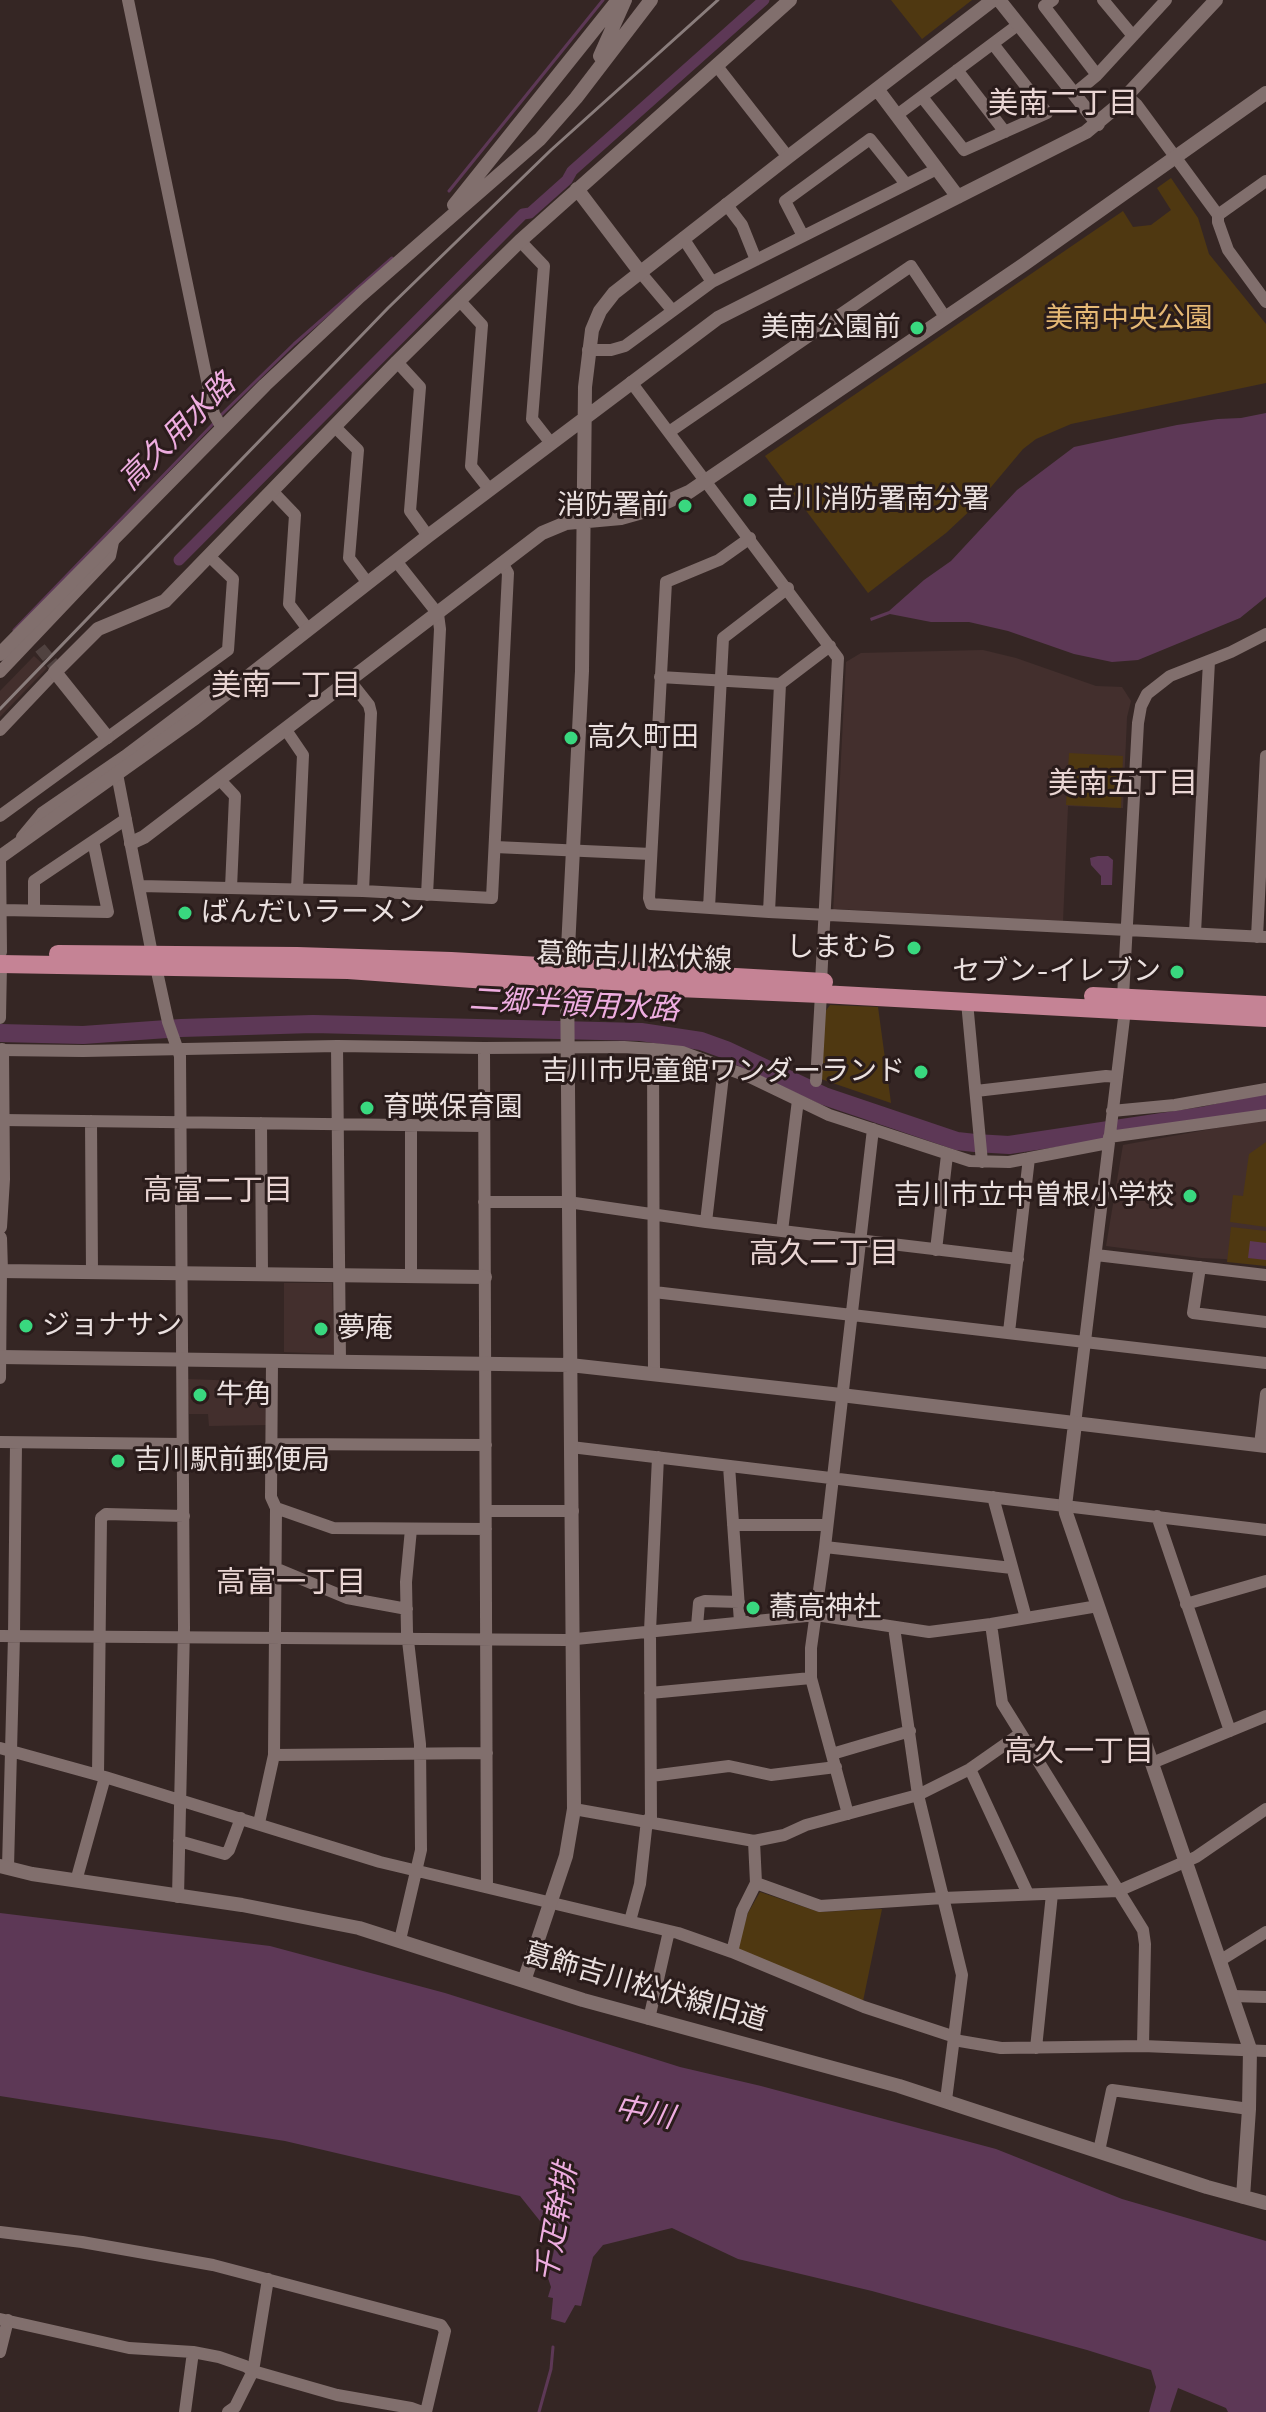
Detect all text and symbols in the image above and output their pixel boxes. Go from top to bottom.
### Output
district label: 美南二丁目 [988,87,1138,123]
park label: 美南中央公園 [1045,302,1213,336]
place label: 美南公園前 [761,311,901,345]
marker: 美南公園前 [908,319,926,337]
water label: 高久用水路 [112,367,244,499]
place label: 吉川消防署南分署 [766,483,990,517]
place label: 消防署前 [557,489,669,523]
marker: 吉川消防署南分署 [741,491,759,509]
marker: 消防署前 [676,497,694,515]
district label: 美南一丁目 [211,669,361,705]
place label: 高久町田 [587,721,699,755]
marker: 高久町田 [562,729,580,747]
district label: 美南五丁目 [1048,767,1198,803]
place label: ばんだいラーメン [201,896,425,930]
marker: ばんだいラーメン [176,904,194,922]
place label: しまむら [786,931,898,965]
street label: 葛飾吉川松伏線 [535,938,733,978]
marker: しまむら [905,939,923,957]
place label: セブン-イレブン [952,955,1161,989]
marker: セブン-イレブン [1168,963,1186,981]
water label: 二郷半領用水路 [468,983,680,1029]
place label: 吉川市児童館ワンダーランド [541,1055,905,1089]
marker: 吉川市児童館ワンダーランド [912,1063,930,1081]
place label: 育暎保育園 [383,1091,523,1125]
marker: 育暎保育園 [358,1099,376,1117]
district label: 高富二丁目 [143,1174,293,1210]
place label: 吉川市立中曽根小学校 [894,1179,1174,1213]
marker: 吉川市立中曽根小学校 [1181,1187,1199,1205]
district label: 高久二丁目 [749,1237,899,1273]
place label: ジョナサン [42,1309,182,1343]
place label: 夢庵 [337,1312,393,1346]
marker: ジョナサン [17,1317,35,1335]
marker: 夢庵 [312,1320,330,1338]
place label: 牛角 [216,1378,272,1412]
marker: 牛角 [191,1386,209,1404]
place label: 吉川駅前郵便局 [134,1444,330,1478]
marker: 吉川駅前郵便局 [109,1452,127,1470]
district label: 高富一丁目 [216,1566,366,1602]
place label: 蕎高神社 [769,1591,881,1625]
marker: 蕎高神社 [744,1599,762,1617]
district label: 高久一丁目 [1004,1735,1154,1771]
street label: 葛飾吉川松伏線旧道 [519,1937,771,2039]
water label: 中川 [611,2091,677,2137]
water label: 千疋幹排 [530,2161,586,2285]

